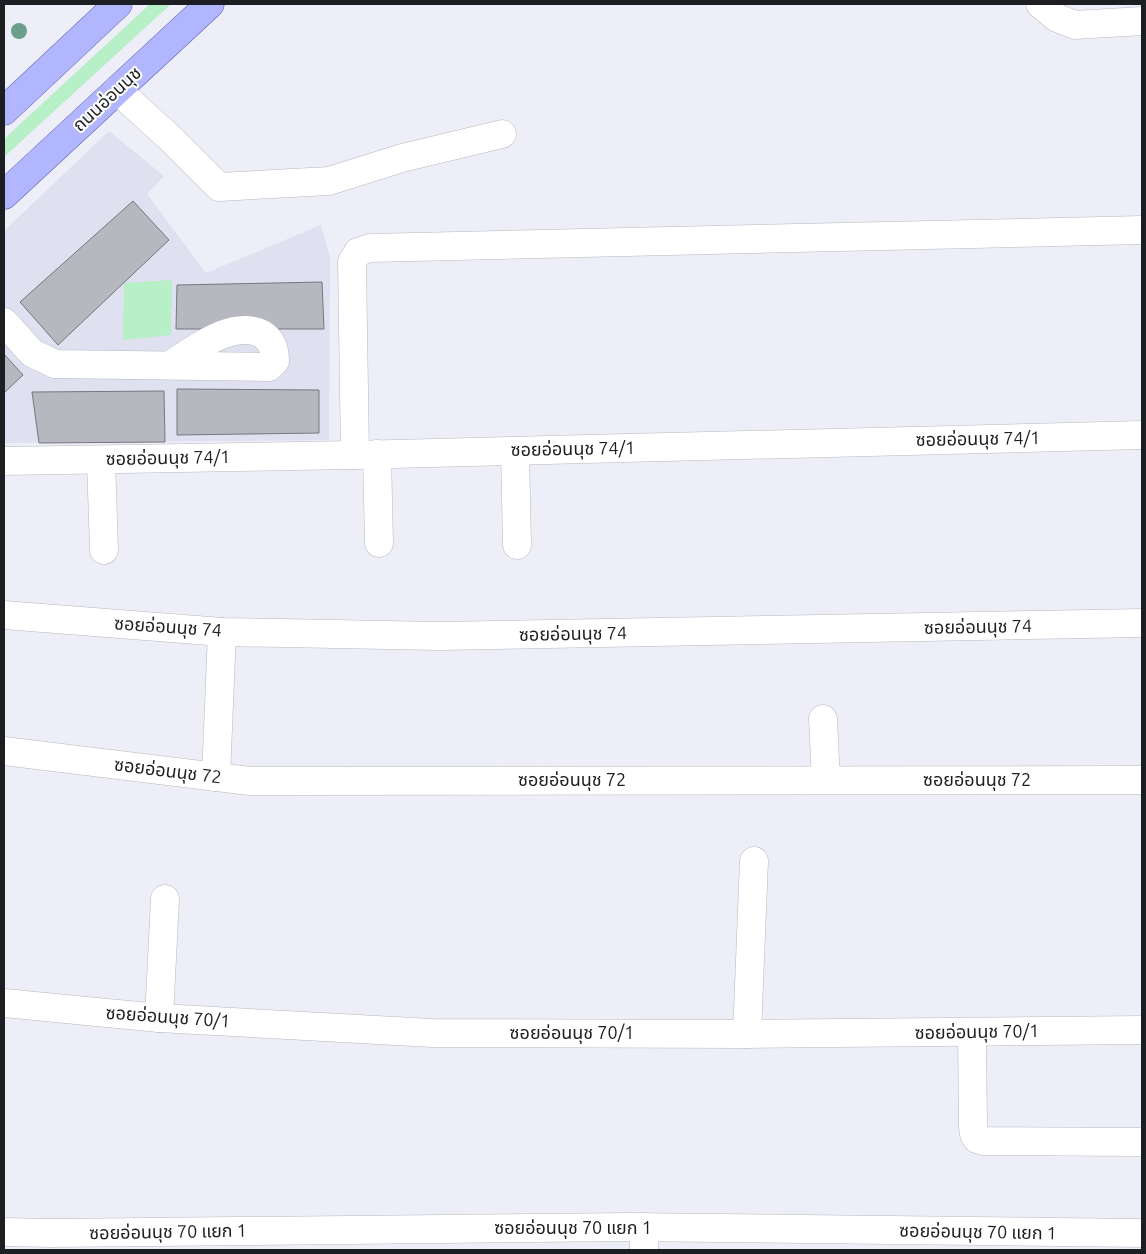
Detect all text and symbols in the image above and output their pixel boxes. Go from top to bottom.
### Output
street label: ถนนอ่อนนุช [68,62,146,136]
street label: ซอยอ่อนนุช 74/1 [915,427,1041,451]
street label: ซอยอ่อนนุช 74/1 [510,437,636,461]
street label: ซอยอ่อนนุช 74/1 [105,446,231,470]
street label: ซอยอ่อนนุช 74 [113,612,223,642]
street label: ซอยอ่อนนุช 74 [924,615,1032,639]
street label: ซอยอ่อนนุช 74 [519,622,627,646]
street label: ซอยอ่อนนุช 72 [113,753,223,789]
street label: ซอยอ่อนนุช 72 [518,769,626,791]
street label: ซอยอ่อนนุช 72 [923,769,1031,791]
street label: ซอยอ่อนนุช 70/1 [105,1002,231,1032]
street label: ซอยอ่อนนุช 70/1 [914,1020,1040,1044]
street label: ซอยอ่อนนุช 70/1 [510,1022,634,1044]
street label: ซอยอ่อนนุช 70 แยก 1 [494,1217,652,1239]
street label: ซอยอ่อนนุช 70 แยก 1 [89,1220,247,1244]
street label: ซอยอ่อนนุช 70 แยก 1 [899,1220,1057,1244]

